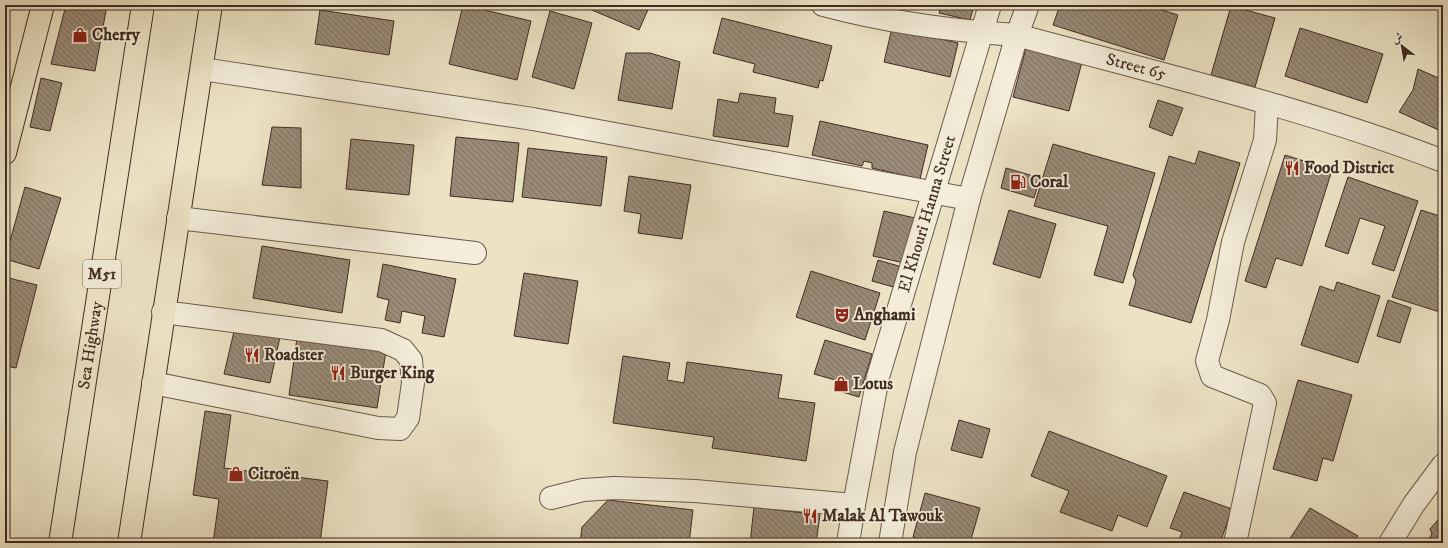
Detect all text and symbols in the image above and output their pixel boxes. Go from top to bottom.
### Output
place label: Cherry [92,24,141,46]
shop icon: Cherry [71,26,89,44]
north arrow [1382,26,1422,66]
text: ش [1389,29,1406,47]
street label: Street 65 [1104,48,1169,85]
street label: El Khouri Hanna Street [893,132,961,295]
place label: Food District [1304,157,1395,179]
restaurant icon: Food District [1283,159,1301,177]
place label: Coral [1030,171,1069,193]
fuel station icon: Coral [1009,173,1027,191]
road number: M51 [83,260,121,288]
street label: Sea Highway [73,299,108,391]
place label: Anghami [853,304,916,326]
theatre icon: Anghami [833,306,851,324]
place label: Roadster [264,344,324,366]
restaurant icon: Roadster [243,346,261,364]
place label: Burger King [350,362,435,384]
restaurant icon: Burger King [329,364,347,382]
place label: Lotus [853,373,893,395]
shop icon: Lotus [832,375,850,393]
place label: Citroën [248,463,300,485]
shop icon: Citroën [227,465,245,483]
place label: Malak Al Tawouk [822,505,944,527]
restaurant icon: Malak Al Tawouk [801,507,819,525]

